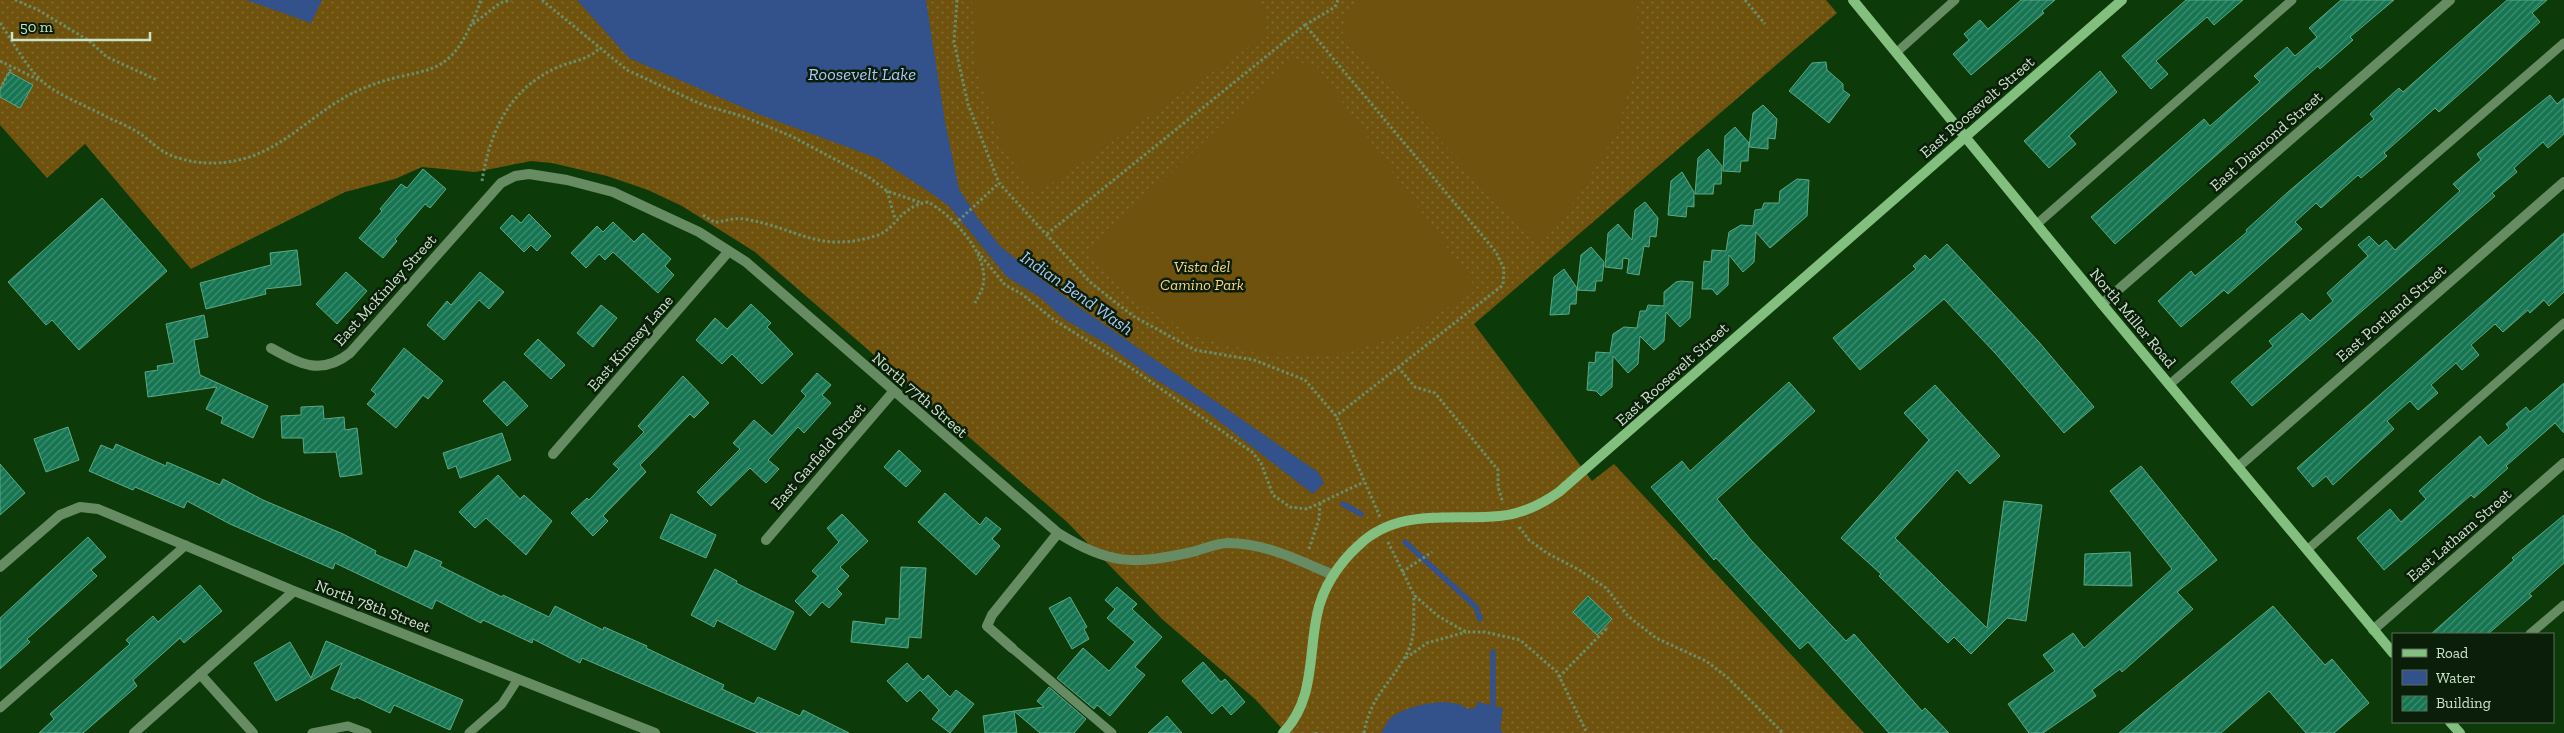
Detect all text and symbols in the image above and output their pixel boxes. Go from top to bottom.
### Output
scale bar [12,10,150,42]
text: 50 m [20,18,53,36]
street label: East Roosevelt Street [1916,52,2038,162]
water label: Roosevelt Lake [808,63,916,85]
street label: East Diamond Street [2206,87,2326,195]
street label: East McKinley Street [330,230,440,350]
water label: Indian Bend Wash [1016,246,1138,340]
park label: Vista del Camino Park [1160,257,1244,294]
street label: East Portland Street [2332,260,2450,366]
street label: North Miller Road [2086,264,2180,372]
street label: East Kimsey Lane [583,291,677,395]
street label: East Roosevelt Street [1612,318,1732,430]
street label: North 77th Street [868,348,972,442]
street label: East Garfield Street [767,399,869,513]
street label: East Latham Street [2403,484,2515,586]
street label: North 78th Street [313,575,433,637]
legend [2392,633,2554,723]
text: Road [2436,644,2469,662]
text: Water [2436,669,2476,687]
text: Building [2436,694,2491,712]

